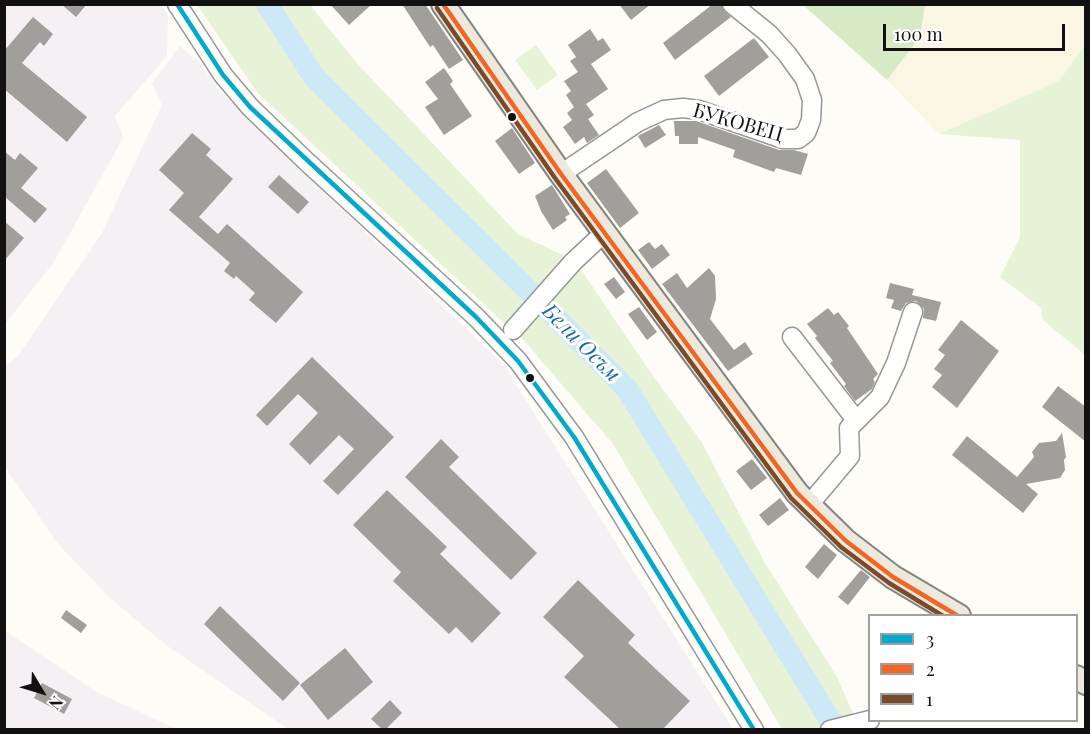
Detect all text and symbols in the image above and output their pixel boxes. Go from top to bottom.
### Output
scale bar [886,12,1068,50]
text: 100 m [894,22,943,46]
street label: БУКОВЕЦ [690,99,786,147]
unlabelled marker [506,111,518,123]
water label: Бели Осъм [537,299,625,387]
unlabelled marker [524,372,536,384]
legend [868,614,1078,722]
text: 3 [926,627,934,651]
text: 2 [926,657,935,681]
north arrow [12,662,72,722]
text: 1 [926,687,933,711]
text: N [45,692,68,714]

